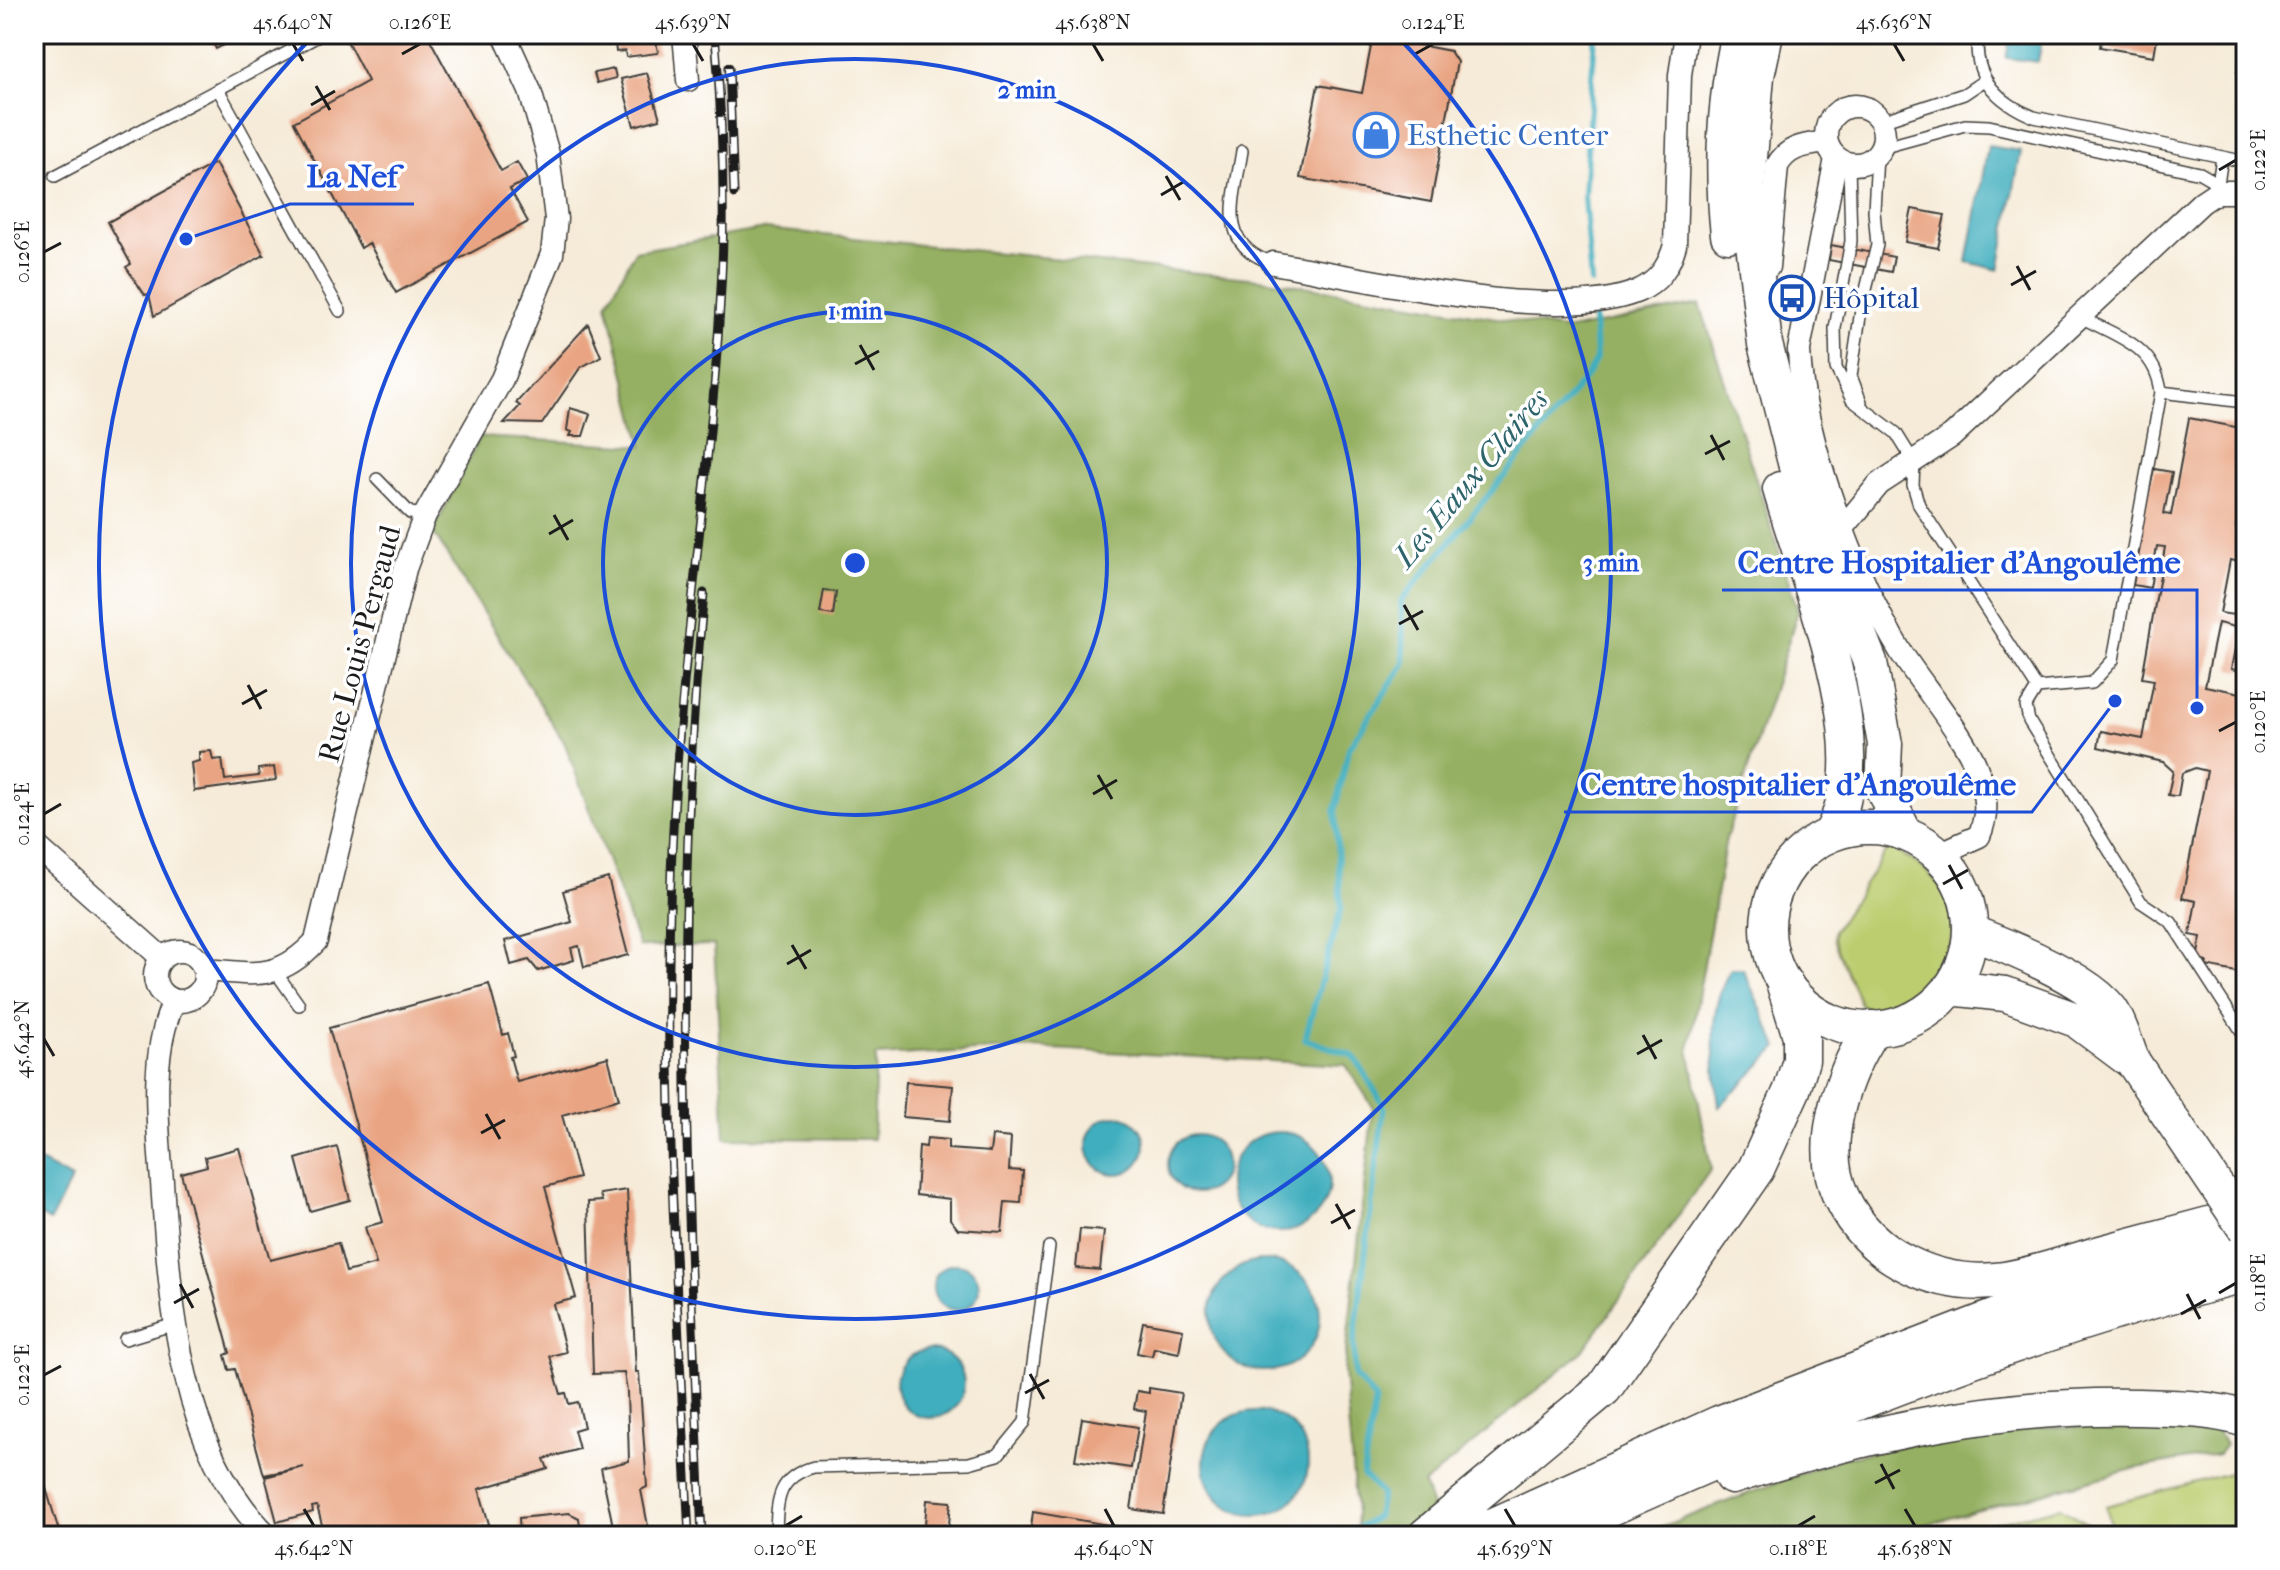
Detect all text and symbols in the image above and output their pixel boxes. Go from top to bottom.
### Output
text: 45.640°N [253,11,333,34]
text: 0.126°E [389,11,451,34]
text: 45.639°N [655,11,731,34]
text: 45.638°N [1055,11,1131,34]
text: 0.124°E [1401,11,1465,34]
text: 45.636°N [1856,11,1932,34]
text: 2 min [998,76,1057,104]
shop icon: Esthetic Center [1352,111,1400,159]
place label: Esthetic Center [1407,118,1608,153]
text: 0.122°E [2247,129,2270,191]
callout: La Nef [290,148,414,204]
text: La Nef [306,158,405,195]
text: 0.126°E [11,221,34,283]
bus stop icon: Hôpital [1768,274,1816,322]
place label: Hôpital [1823,281,1919,316]
text: 1 min [828,297,883,325]
water label: Les Eaux Claires [1385,381,1557,576]
street label: Rue Louis Pergaud [312,521,409,766]
callout: Centre Hospitalier d'Angoulême [1722,534,2197,590]
text: Centre Hospitalier d'Angoulême [1737,544,2181,581]
centre of rings [841,549,869,577]
text: 3 min [1583,549,1640,577]
text: 0.120°E [2247,691,2270,753]
callout: Centre hospitalier d'Angoulême [1564,756,2032,812]
text: Centre hospitalier d'Angoulême [1580,766,2016,803]
text: 0.124°E [11,782,34,846]
text: 45.642°N [11,999,34,1079]
text: 0.118°E [2247,1254,2270,1312]
text: 0.122°E [11,1344,34,1406]
text: 45.642°N [274,1537,354,1560]
text: 0.120°E [754,1537,816,1560]
text: 45.640°N [1074,1537,1154,1560]
text: 45.639°N [1477,1537,1553,1560]
text: 0.118°E [1769,1537,1827,1560]
text: 45.638°N [1877,1537,1953,1560]

